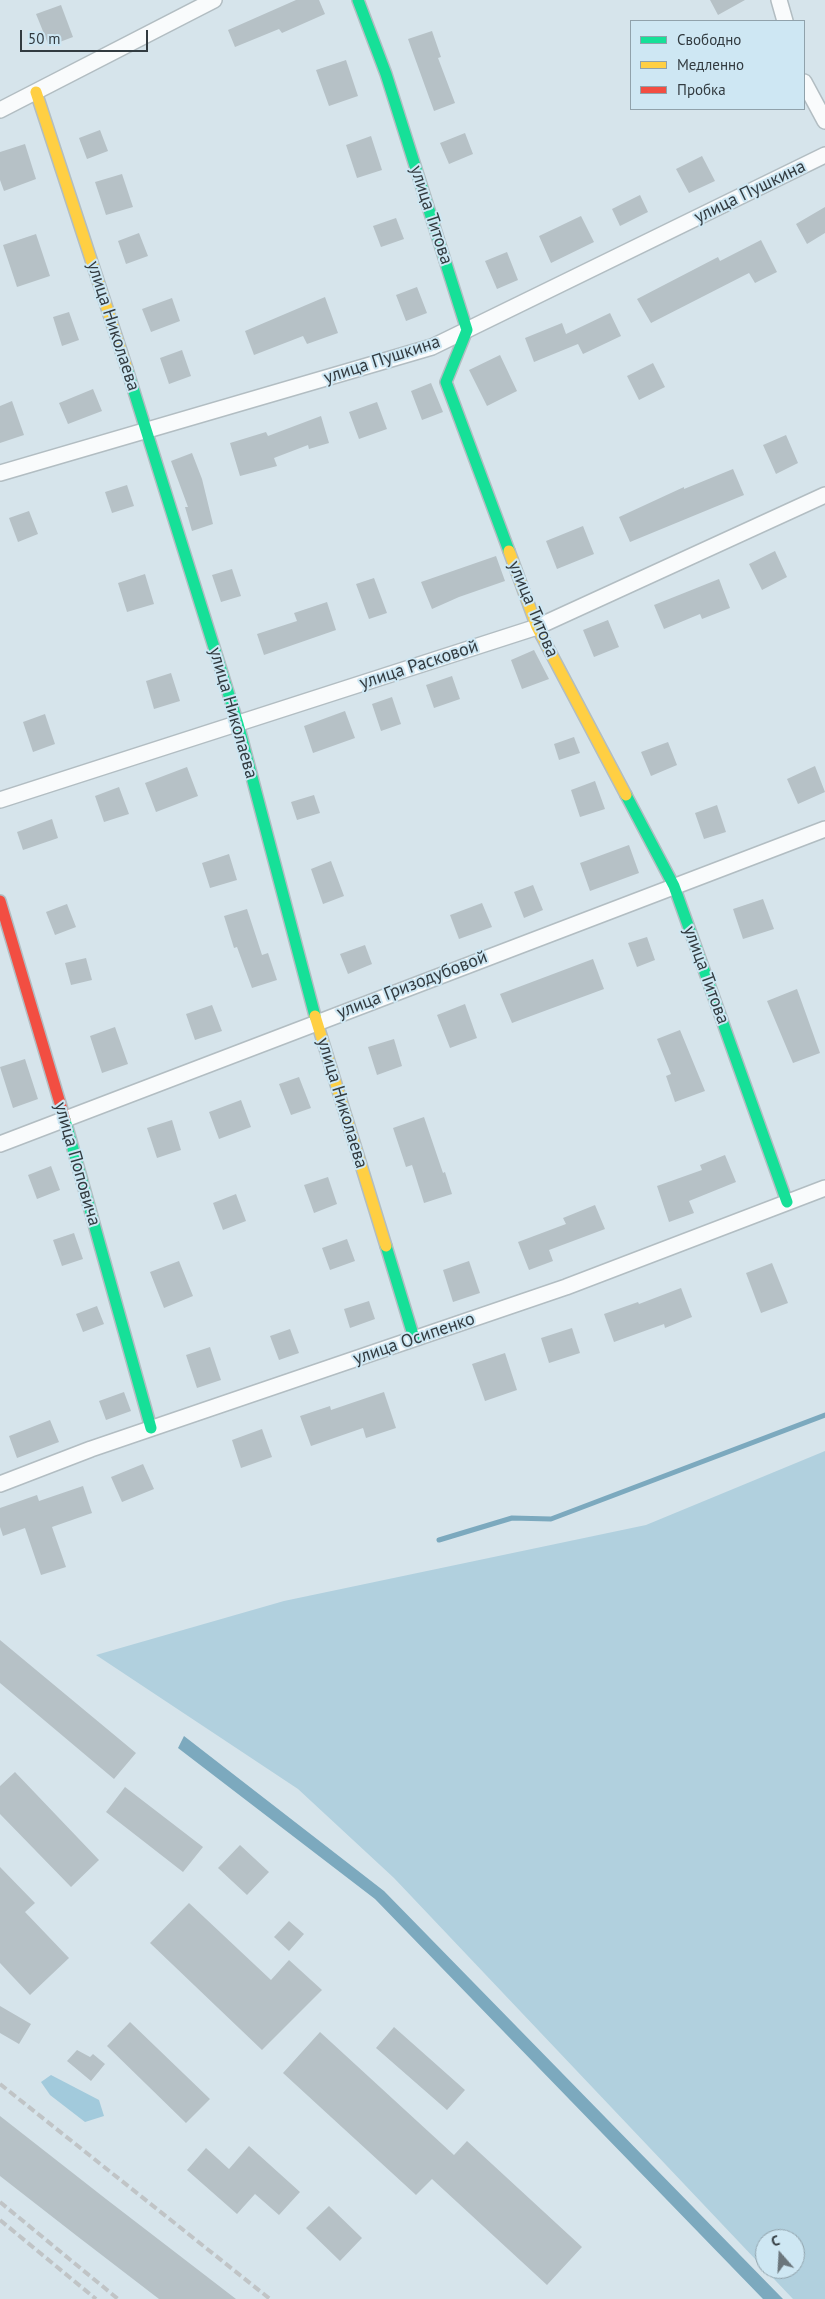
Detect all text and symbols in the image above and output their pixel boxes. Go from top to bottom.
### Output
scale bar [22,20,150,52]
legend [630,20,805,110]
text: 50 m [28,29,61,48]
text: Свободно [677,30,741,49]
text: Медленно [677,55,744,74]
text: Пробка [677,80,726,99]
street label: улица Пушкина [691,156,809,228]
street label: улица Титова [405,163,457,267]
street label: улица Николаева [82,258,144,394]
street label: улица Пушкина [321,331,443,389]
street label: улица Титова [503,557,563,661]
street label: улица Расковой [357,636,481,694]
street label: улица Николаева [204,645,262,781]
street label: улица Титова [678,923,734,1027]
street label: улица Гризодубовой [334,946,490,1024]
street label: улица Николаева [312,1035,372,1171]
street label: улица Поповича [49,1100,105,1228]
street label: улица Осипенко [350,1308,478,1370]
north arrow [755,2229,805,2279]
text: С [769,2231,782,2251]

